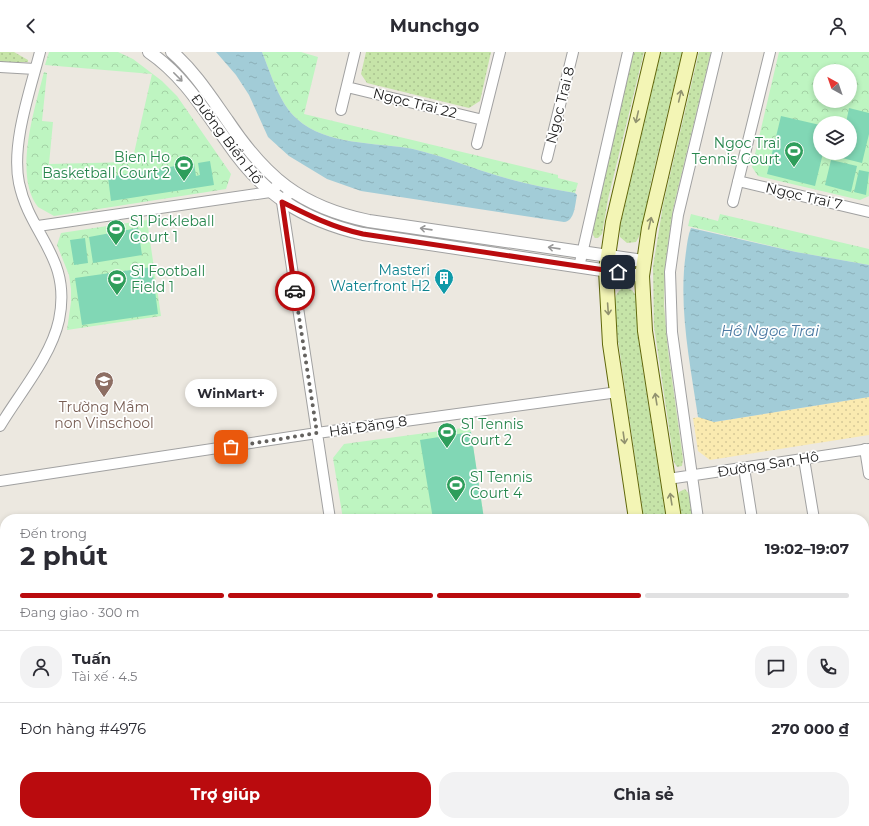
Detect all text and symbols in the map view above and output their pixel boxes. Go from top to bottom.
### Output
icon: back [20,15,42,37]
text: Munchgo [390,15,479,37]
icon: person [827,15,849,37]
north arrow [813,64,857,108]
map controls [813,64,857,160]
street label: Ngọc Trai 8 [542,65,578,145]
one-way arrow [174,72,183,82]
street label: Ngọc Trai 22 [371,84,459,122]
street label: Đường Biển Hồ [187,90,267,188]
one-way arrow [677,90,684,103]
one-way arrow [633,110,641,123]
button: layers [813,116,857,160]
place label: Ngoc Trai Tennis Court [692,134,780,168]
sports icon: Ngoc Trai Tennis Court [783,140,805,168]
place label: Bien Ho Basketball Court 2 [42,148,170,182]
sports icon: Bien Ho Basketball Court 2 [173,154,195,182]
street label: Ngọc Trai 7 [764,178,844,214]
place label: S1 Pickleball Court 1 [130,212,215,246]
one-way arrow [647,217,654,230]
sports icon: S1 Pickleball Court 1 [105,218,127,246]
one-way arrow [419,225,432,233]
one-way arrow [548,244,561,252]
pin [601,255,635,289]
place label: Masteri Waterfront H2 [330,261,430,295]
icon: home [607,261,629,283]
place label: S1 Football Field 1 [131,262,205,296]
building icon: Masteri Waterfront H2 [433,267,455,295]
sports icon: S1 Football Field 1 [106,268,128,296]
courier [275,271,315,311]
icon: car [284,280,306,302]
one-way arrow [604,302,611,315]
water label: Hồ Ngọc Trai [721,321,820,340]
school or university icon: Trường Mầm non Vinschool [93,370,115,398]
callout: WinMart+ [185,379,277,407]
text: WinMart+ [197,385,265,401]
one-way arrow [652,393,660,406]
place label: Trường Mầm non Vinschool [54,398,154,432]
street label: Hải Đăng 8 [328,412,408,440]
place label: S1 Tennis Court 2 [461,415,524,449]
sports icon: S1 Tennis Court 2 [436,421,458,449]
pin [214,430,248,464]
one-way arrow [620,431,628,444]
icon: bag [220,436,242,458]
street label: Đường San Hô [716,447,820,481]
place label: S1 Tennis Court 4 [470,468,533,502]
sports icon: S1 Tennis Court 4 [445,474,467,502]
one-way arrow [667,493,675,506]
text: Đến trong [20,525,87,541]
text: 19:02–19:07 [765,539,849,558]
text: 2 phút [20,540,108,572]
text: Đang giao · 300 m [20,604,140,620]
button: person [20,646,62,688]
button: chat [755,646,797,688]
button: phone [807,646,849,688]
text: Tuấn [72,649,111,668]
text: Tài xế · 4.5 [72,668,137,684]
text: Đơn hàng #4976 [20,719,146,738]
text: 270 000 ₫ [772,719,849,738]
button: Trợ giúp [20,772,431,818]
button: Chia sẻ [439,772,849,818]

